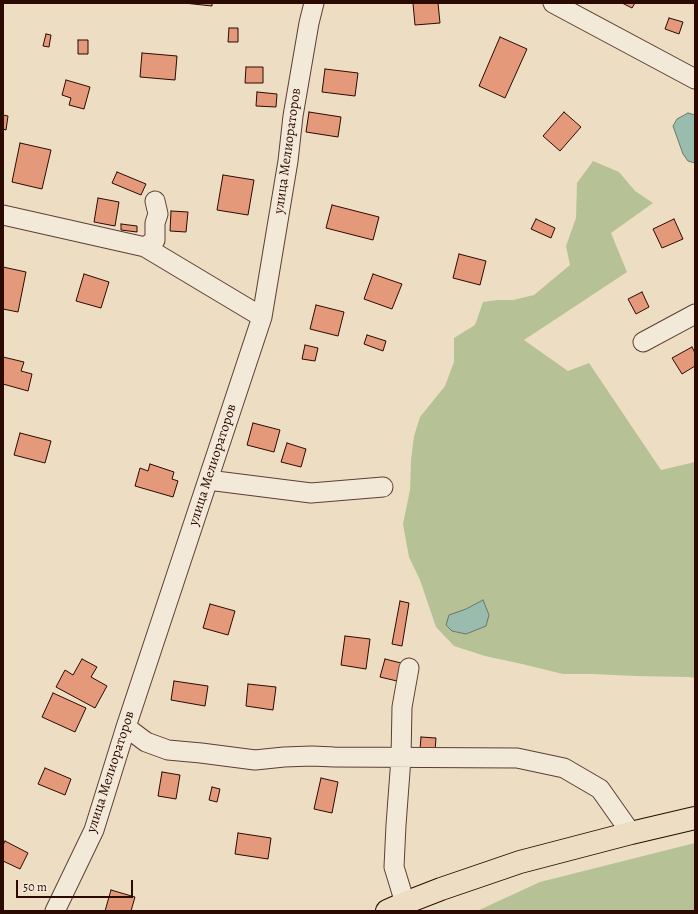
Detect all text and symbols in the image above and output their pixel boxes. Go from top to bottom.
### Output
street label: улица Мелиораторов [271,87,305,215]
street label: улица Мелиораторов [185,402,241,528]
street label: улица Мелиораторов [83,709,139,835]
scale bar [18,872,135,898]
text: 50 m [23,879,47,895]

